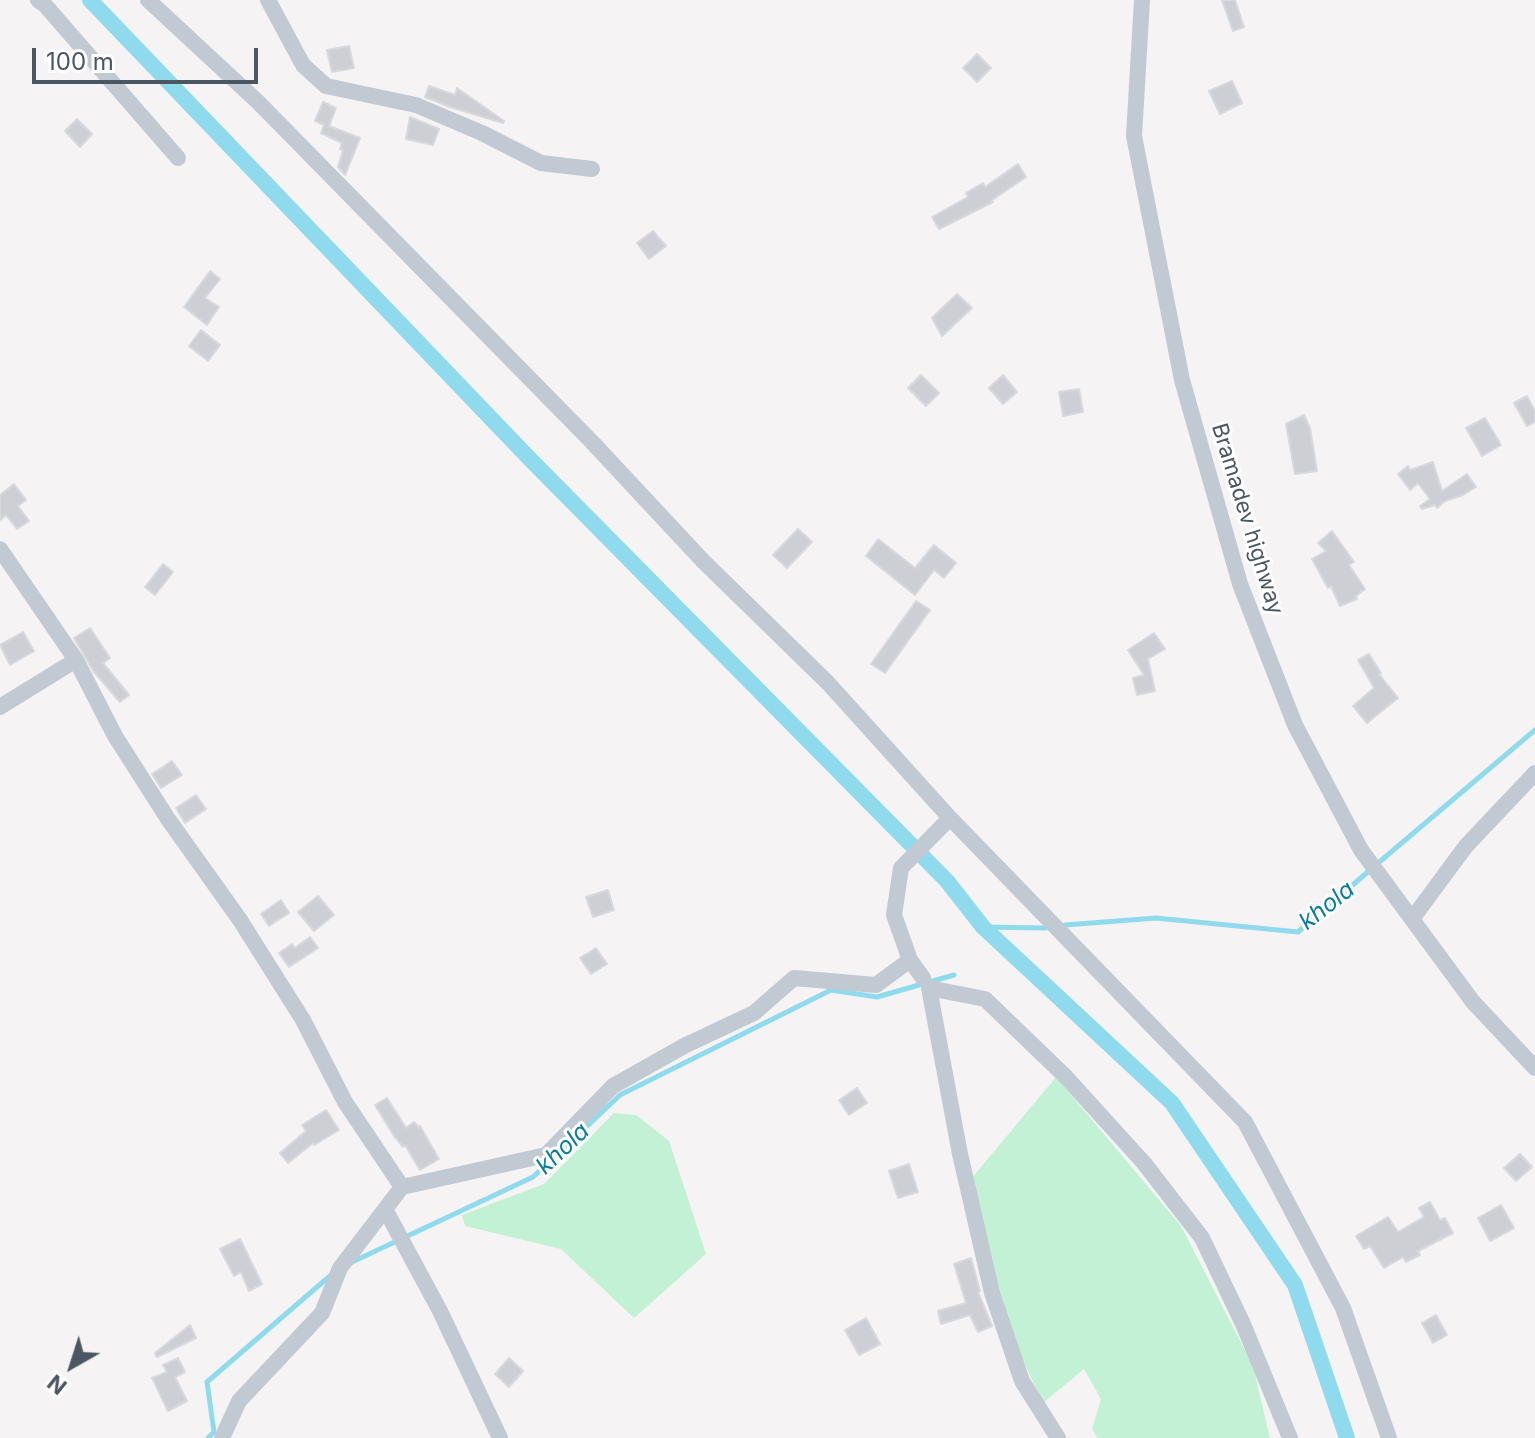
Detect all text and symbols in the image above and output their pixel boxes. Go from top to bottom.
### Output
scale bar [36,32,262,82]
text: 100 m [46,47,114,76]
street label: Bramadev highway [1205,420,1289,618]
water label: khola [1294,875,1360,937]
water label: khola [530,1117,596,1181]
north arrow [32,1326,112,1406]
text: N [42,1369,72,1400]

